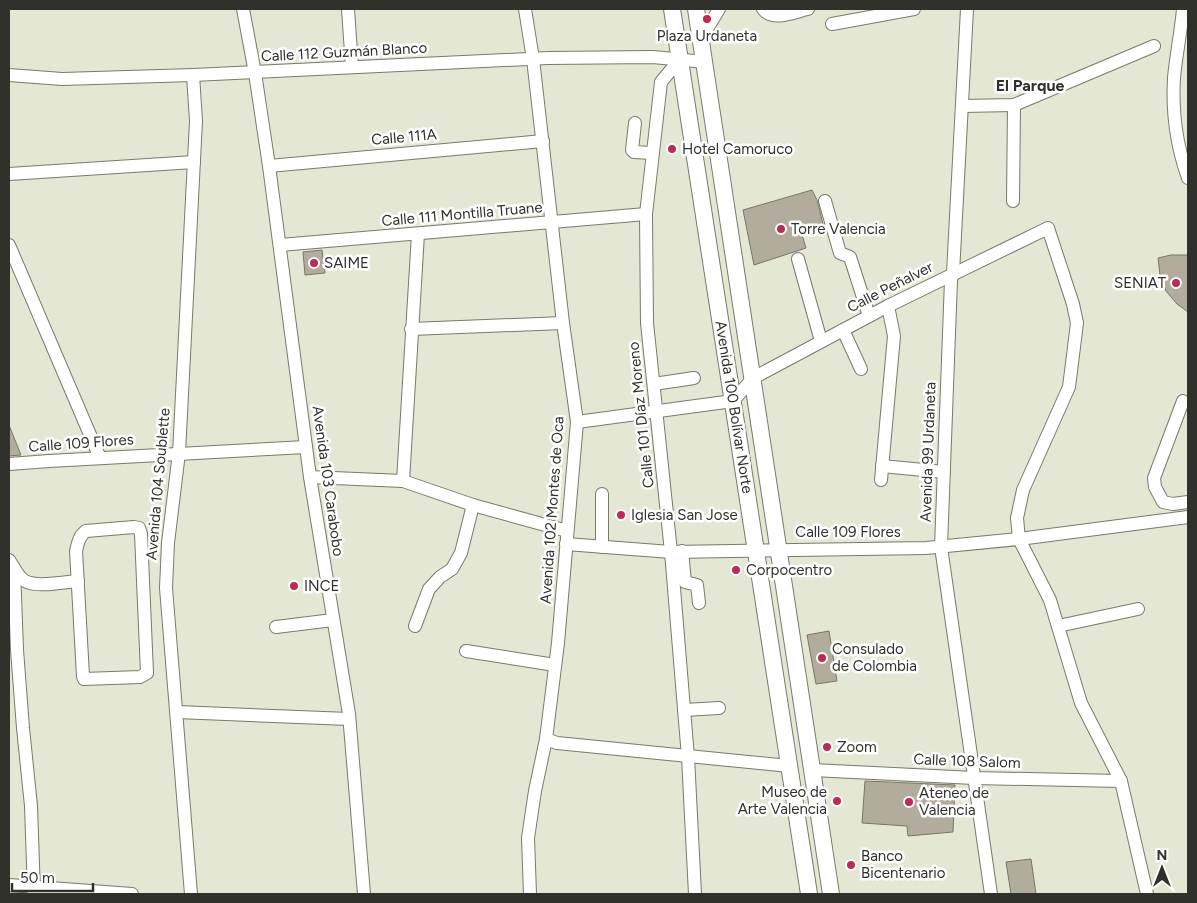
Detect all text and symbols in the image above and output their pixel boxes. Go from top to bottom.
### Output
marker: Plaza Urdaneta [701,13,713,25]
place label: Plaza Urdaneta [657,27,757,45]
street label: Calle 112 Guzmán Blanco [260,39,428,65]
district label: El Parque [996,76,1064,95]
street label: Calle 111A [370,125,438,149]
place label: Hotel Camoruco [682,140,793,158]
marker: Hotel Camoruco [666,143,678,155]
street label: Calle 111 Montilla Truane [381,198,543,230]
place label: Torre Valencia [791,220,886,238]
marker: Torre Valencia [775,223,787,235]
place label: SAIME [324,254,369,272]
marker: SAIME [308,257,320,269]
street label: Calle Peñalver [844,258,936,316]
place label: SENIAT [1114,274,1167,292]
marker: SENIAT [1170,277,1182,289]
street label: Avenida 100 Bolívar Norte [711,319,757,495]
street label: Calle 101 Díaz Moreno [624,341,658,489]
street label: Avenida 99 Urdaneta [917,382,939,522]
street label: Avenida 103 Carabobo [309,405,348,558]
street label: Avenida 104 Soublette [142,407,174,561]
street label: Avenida 102 Montes de Oca [536,416,568,604]
street label: Calle 109 Flores [28,430,134,456]
place label: Iglesia San Jose [631,506,738,524]
marker: Iglesia San Jose [615,509,627,521]
street label: Calle 109 Flores [795,523,901,541]
place label: Corpocentro [746,561,833,579]
marker: Corpocentro [730,564,742,576]
place label: INCE [304,577,339,595]
marker: INCE [288,580,300,592]
place label: Consulado de Colombia [832,640,917,675]
marker: Consulado de Colombia [816,652,828,664]
place label: Zoom [837,738,877,756]
marker: Zoom [821,741,833,753]
street label: Calle 108 Salom [913,750,1021,772]
place label: Museo de Arte Valencia [738,783,827,818]
place label: Ateneo de Valencia [919,784,989,819]
marker: Museo de Arte Valencia [831,795,843,807]
marker: Ateneo de Valencia [903,796,915,808]
north arrow [1137,843,1187,893]
place label: Banco Bicentenario [861,847,946,882]
text: N [1157,847,1167,864]
marker: Banco Bicentenario [845,859,857,871]
scale bar [12,860,94,892]
text: 50 m [20,869,55,887]

